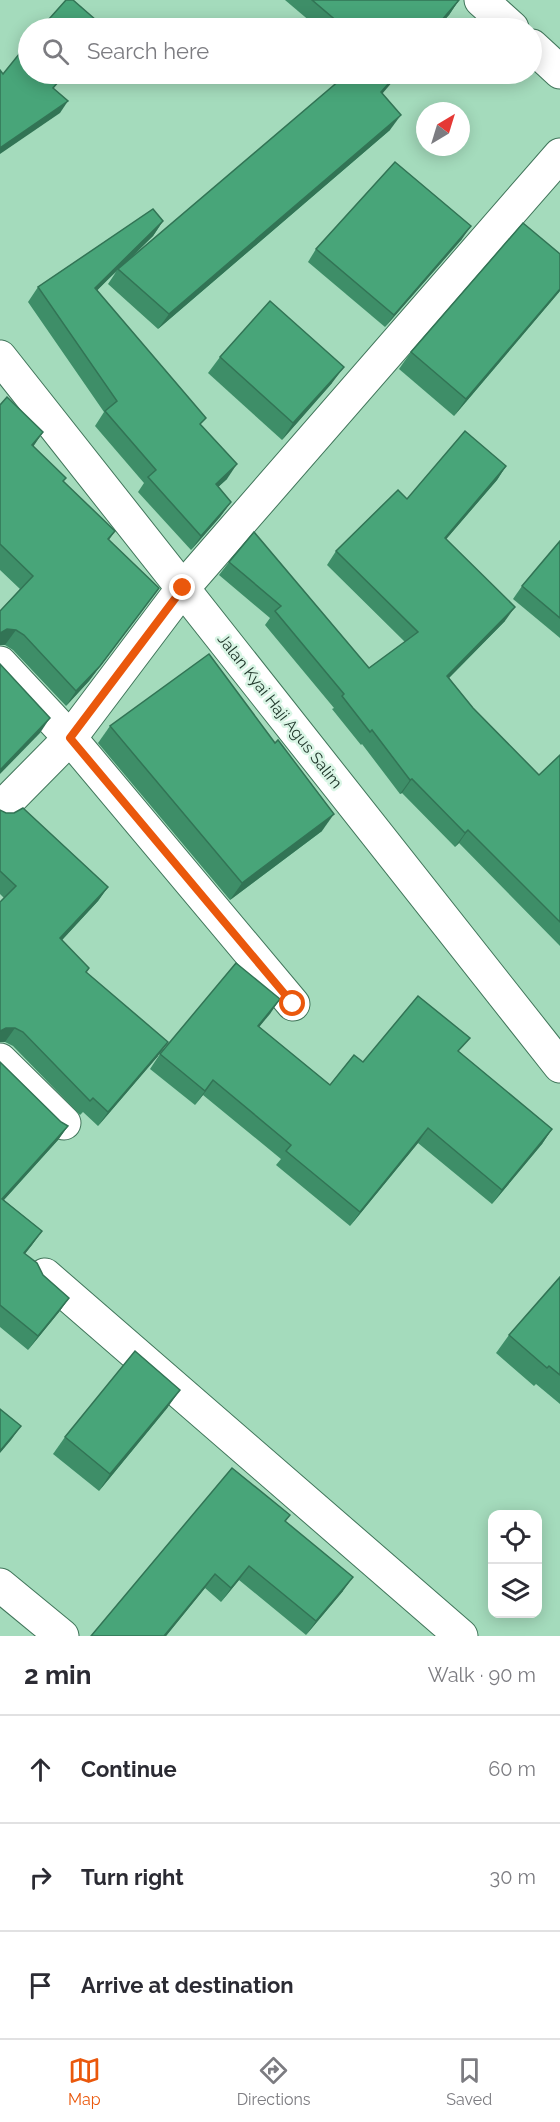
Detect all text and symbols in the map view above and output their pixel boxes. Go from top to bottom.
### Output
search box [18,18,542,84]
icon: search [39,35,72,68]
text: Search here [87,38,209,64]
north arrow [416,102,470,156]
route end [169,574,195,600]
street label: Jalan Kyai Haji Agus Salim [214,630,346,792]
route start [279,990,305,1016]
map controls [488,1510,542,1618]
button: locate [488,1510,542,1564]
button: layers [488,1564,542,1618]
text: 2 min [24,1660,91,1690]
text: Walk · 90 m [428,1663,536,1687]
icon: ahead [24,1753,57,1786]
text: Continue [81,1756,177,1782]
text: 60 m [488,1757,536,1781]
icon: right [24,1861,57,1894]
text: Turn right [81,1864,184,1890]
text: 30 m [490,1865,536,1889]
icon: arrive [24,1969,57,2002]
text: Arrive at destination [81,1972,294,1998]
tab: Map [68,2054,101,2109]
tab: Directions [237,2054,311,2109]
tab: Saved [446,2054,492,2109]

